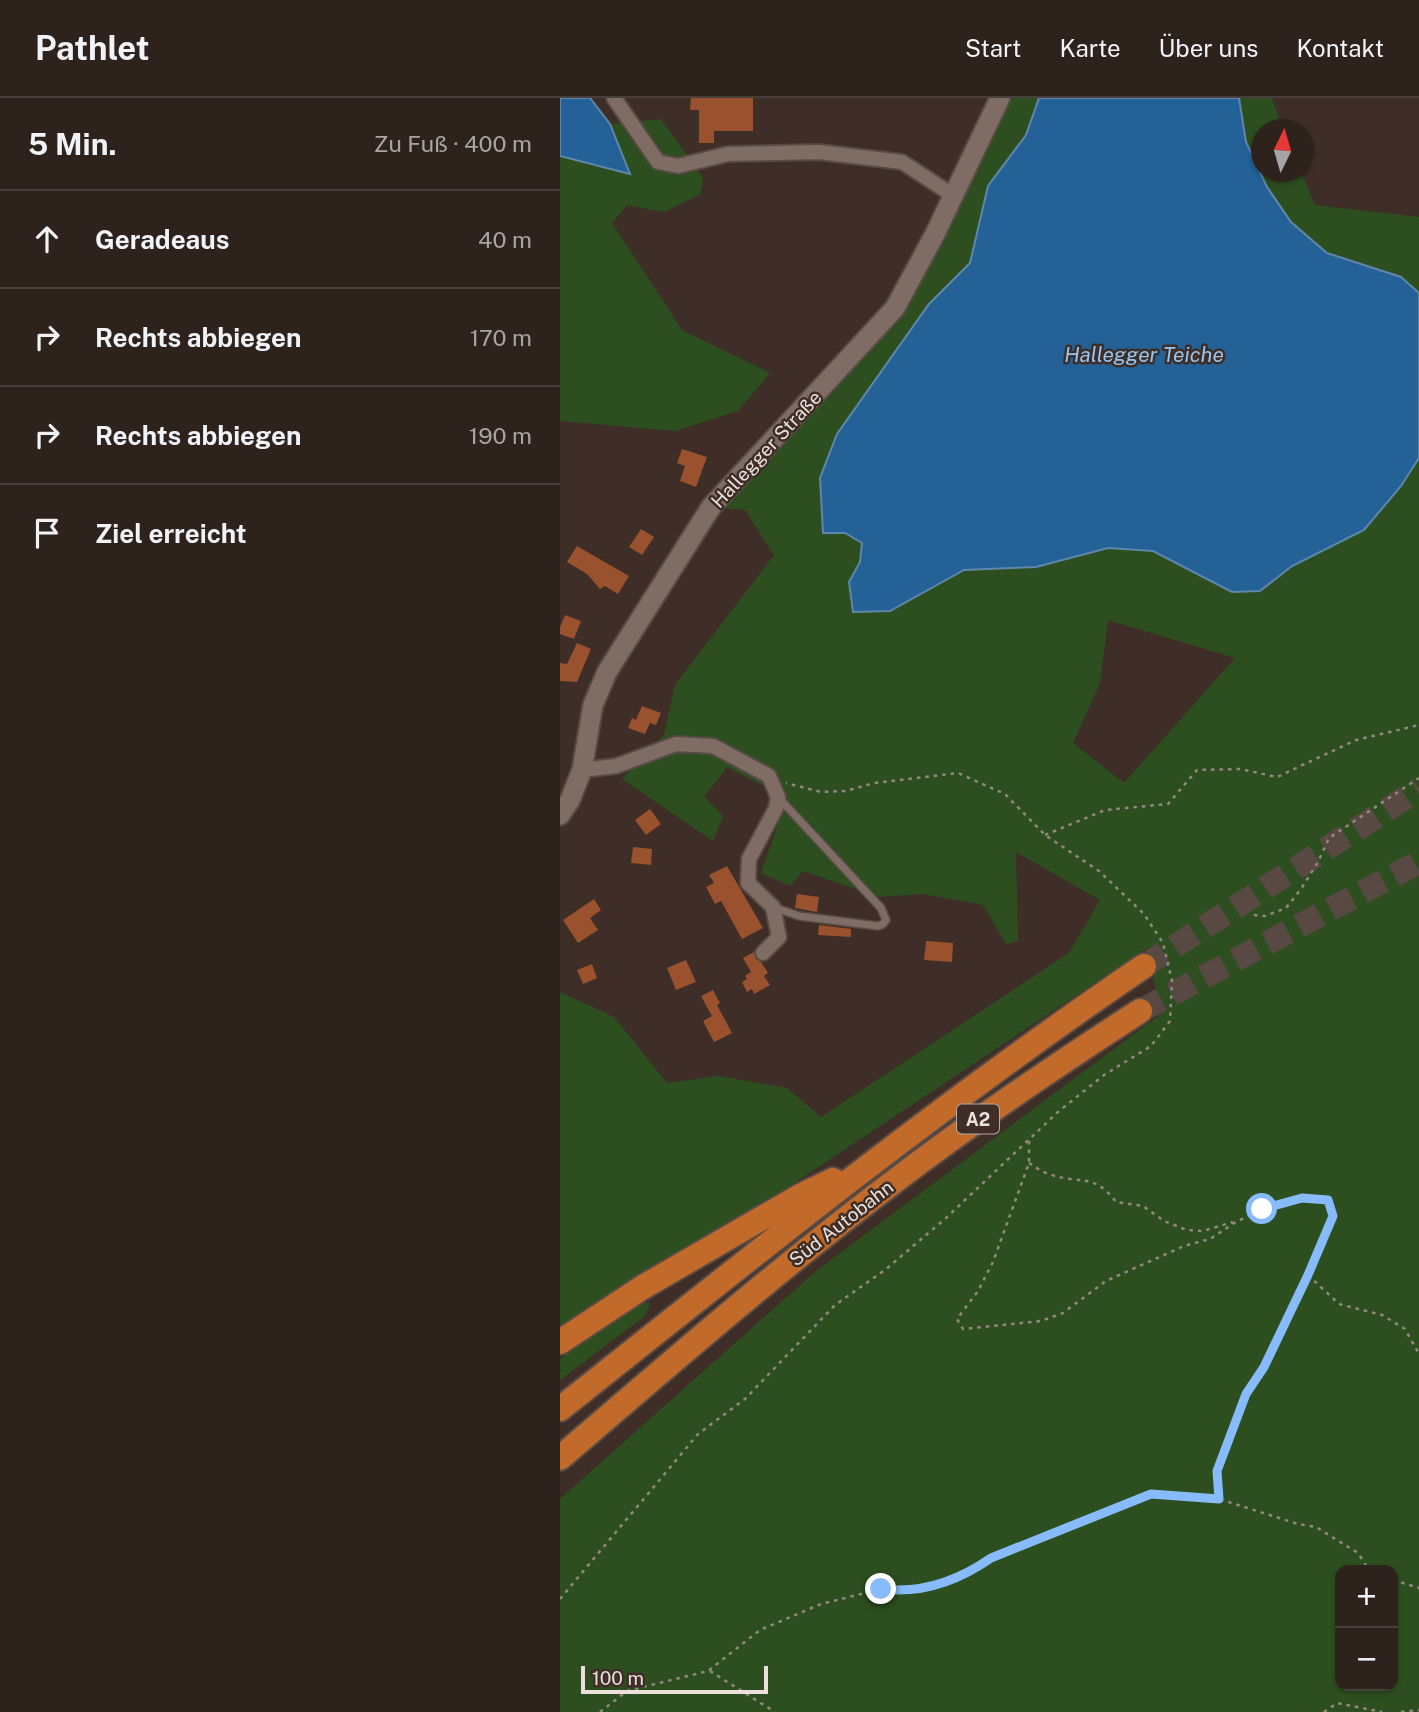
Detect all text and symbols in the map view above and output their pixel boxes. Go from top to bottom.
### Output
text: Pathlet [35,29,150,67]
text: Start [965,34,1021,62]
text: Karte [1059,34,1121,62]
text: Über uns [1159,34,1258,62]
text: Kontakt [1296,34,1384,62]
north arrow [1251,119,1314,182]
text: 5 Min. [28,126,117,162]
text: Zu Fuß · 400 m [374,130,532,157]
icon: ahead [28,220,66,258]
text: Geradeaus [95,224,230,255]
text: 40 m [478,226,532,253]
icon: right [28,318,66,356]
text: Rechts abbiegen [95,322,301,353]
text: 170 m [470,324,532,351]
water label: Hallegger Teiche [1064,342,1224,367]
street label: Hallegger Straße [706,386,826,512]
icon: right [28,416,66,454]
text: Rechts abbiegen [95,420,301,451]
text: 190 m [469,422,532,449]
icon: arrive [28,514,66,552]
text: Ziel erreicht [95,518,247,549]
road number: A2 [957,1104,999,1134]
street label: Süd Autobahn [785,1176,897,1270]
route start [1246,1193,1277,1224]
map controls [1335,1565,1398,1691]
button: + [1335,1565,1398,1628]
route end [865,1573,896,1604]
button: − [1335,1628,1398,1691]
scale bar [581,1663,768,1695]
text: 100 m [592,1667,644,1689]

